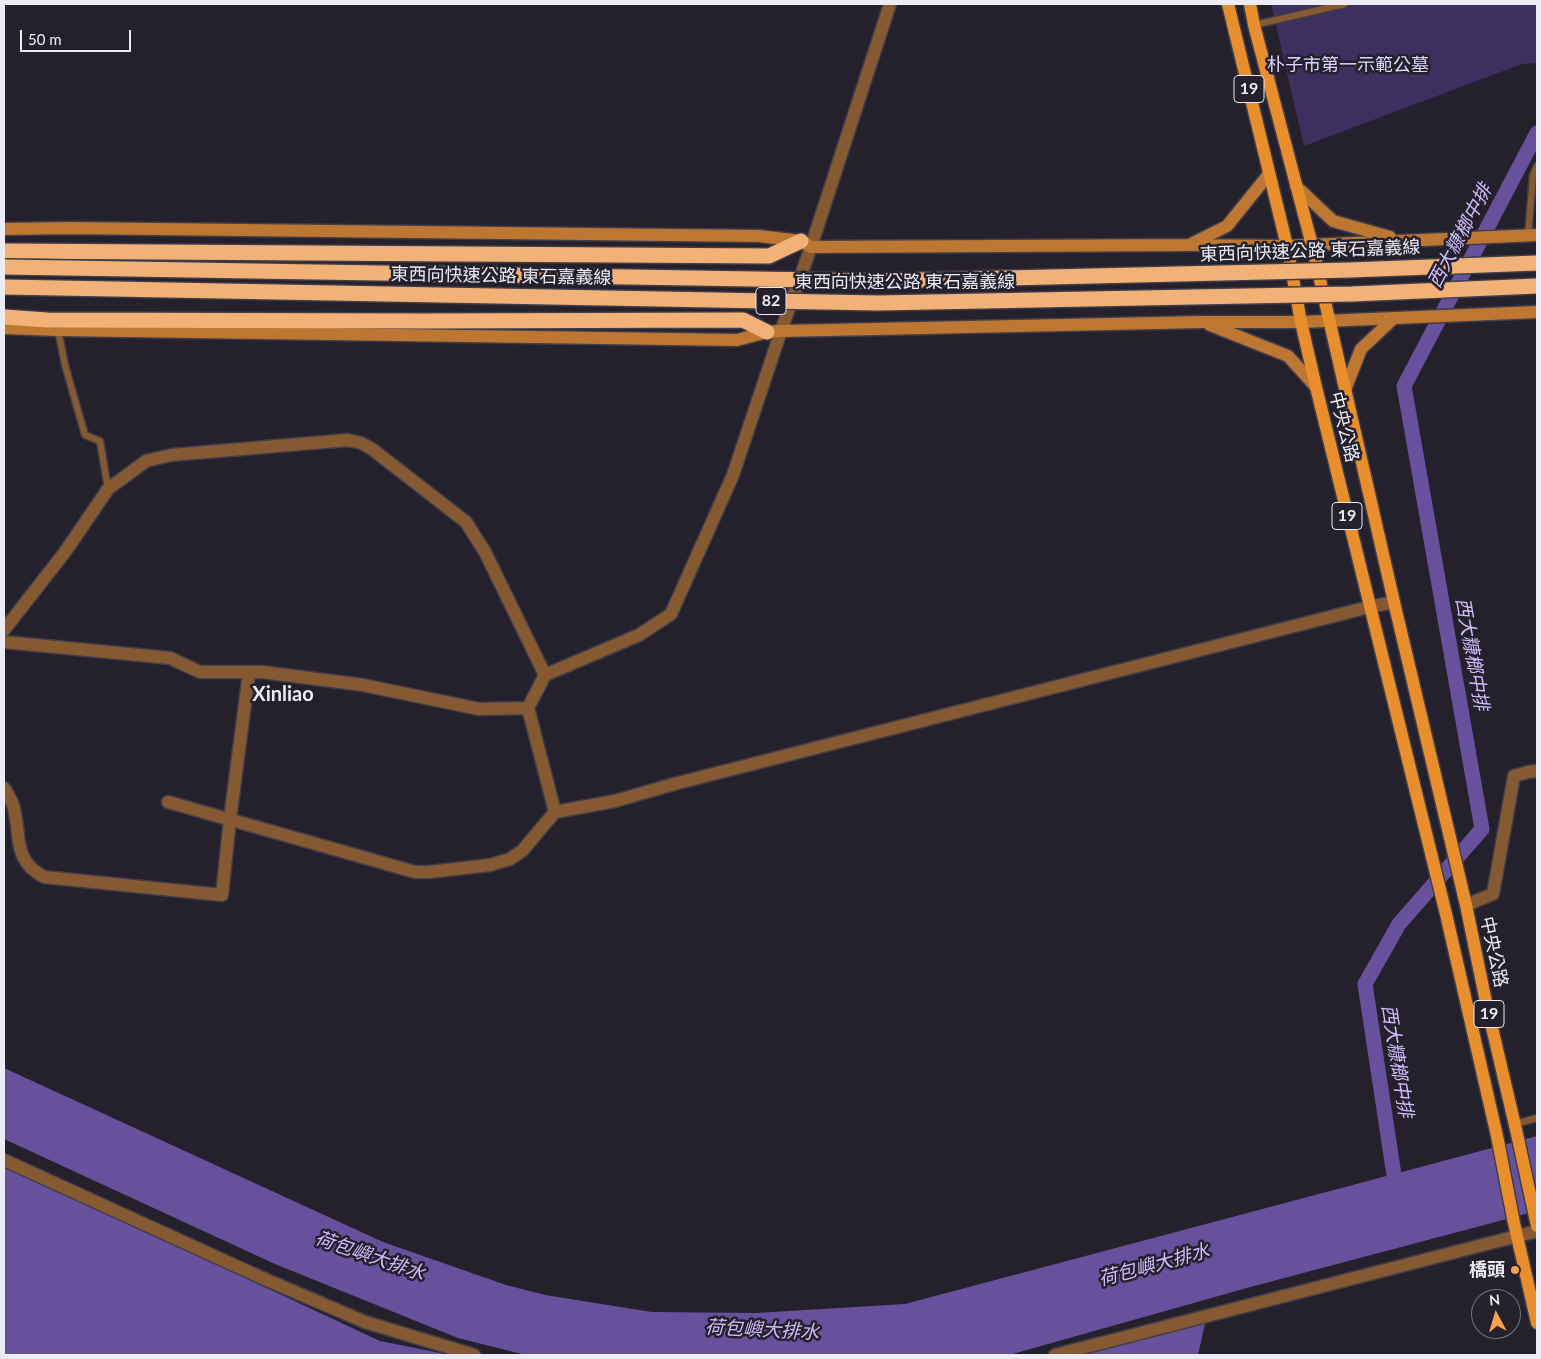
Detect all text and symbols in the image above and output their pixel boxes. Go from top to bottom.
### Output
scale bar [22,20,134,52]
text: 50 m [28,30,62,48]
park label: 朴子市第一示範公墓 [1267,54,1429,76]
road number: 19 [1234,76,1264,102]
water label: 西大糠榔中排 [1423,180,1497,292]
street label: 東西向快速公路 東石嘉義線 [1199,236,1421,266]
street label: 東西向快速公路 東石嘉義線 [391,263,611,289]
street label: 東西向快速公路 東石嘉義線 [795,271,1015,293]
road number: 82 [756,288,786,314]
street label: 中央公路 [1325,389,1363,465]
road number: 19 [1332,502,1362,530]
water label: 西大糠榔中排 [1451,596,1493,712]
district label: Xinliao [252,683,314,707]
street label: 中央公路 [1476,915,1512,989]
road number: 19 [1474,1001,1504,1028]
water label: 西大糠榔中排 [1377,1003,1417,1119]
water label: 荷包嶼大排水 [312,1227,428,1285]
water label: 荷包嶼大排水 [1096,1239,1212,1291]
place label: 橋頭 [1469,1259,1505,1281]
marker: 橋頭 [1509,1264,1521,1276]
north arrow [1471,1289,1521,1339]
text: N [1488,1291,1501,1309]
water label: 荷包嶼大排水 [704,1316,820,1344]

